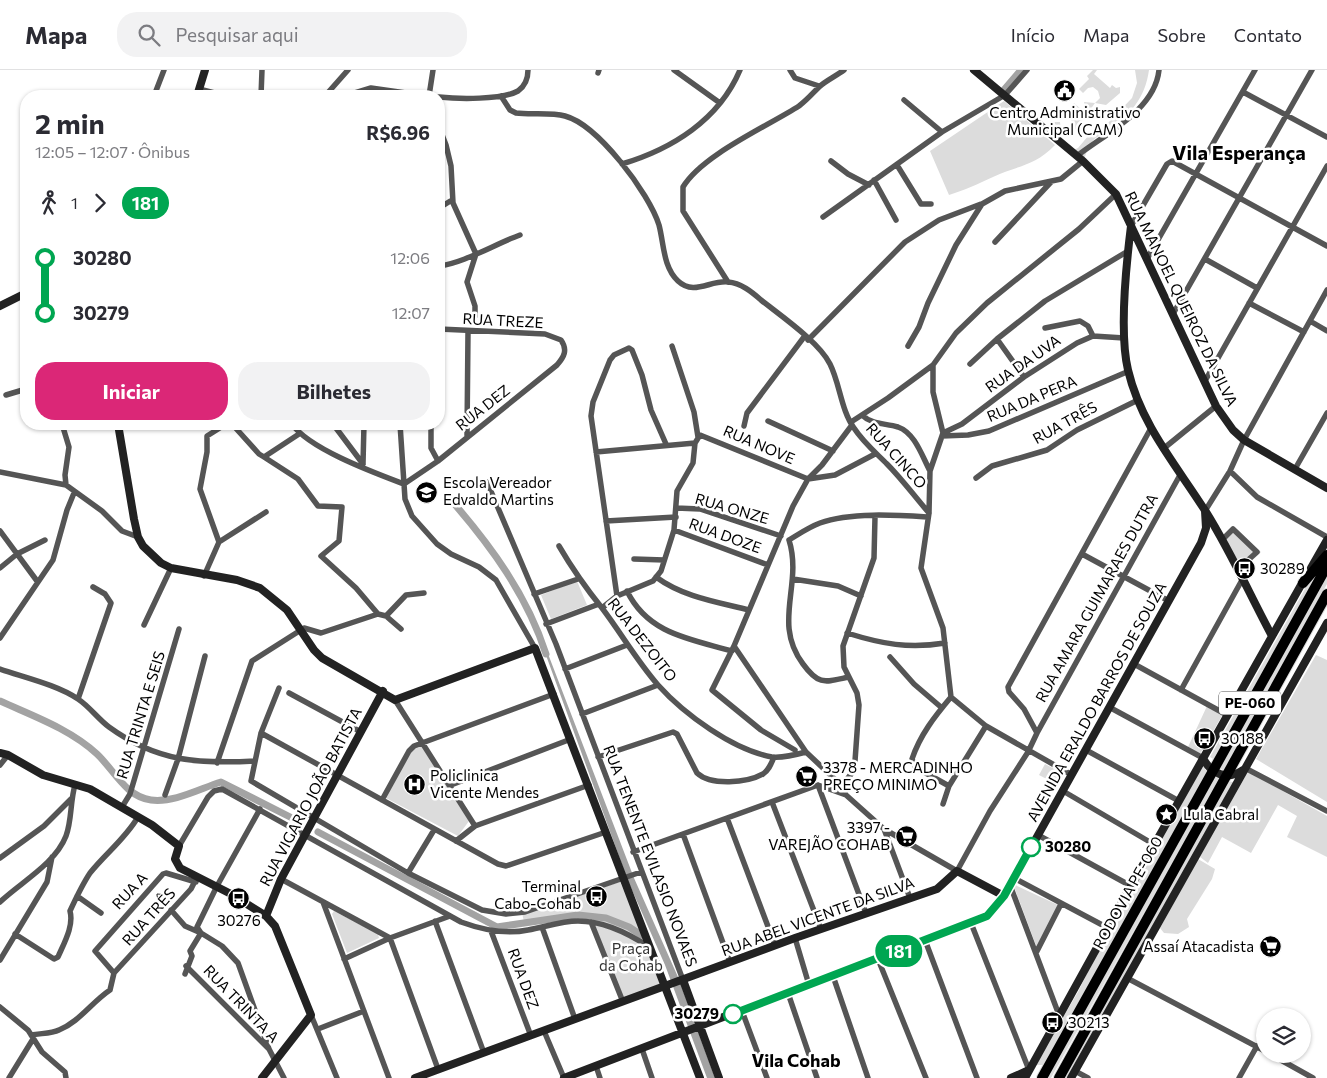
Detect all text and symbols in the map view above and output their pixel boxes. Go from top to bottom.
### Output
search box [117,12,467,57]
text: Mapa [25,20,87,49]
icon: search [135,21,163,49]
text: Pesquisar aqui [175,23,299,46]
text: Início [1011,24,1055,46]
text: Mapa [1083,24,1129,46]
text: Sobre [1157,24,1206,46]
text: Contato [1234,24,1302,46]
public building icon: Centro Administrativo Municipal (CAM) [1053,78,1077,102]
place label: Centro Administrativo Municipal (CAM) [989,103,1141,138]
text: 2 min [35,106,105,140]
text: R$6.96 [366,121,430,144]
district label: Vila Esperança [1172,140,1306,164]
text: 12:05 – 12:07 · Ônibus [35,142,190,161]
street label: RUA MANOEL QUEIROZ DA SILVA [1122,188,1242,409]
icon: walk [35,189,63,217]
icon: forward [86,189,114,217]
text: 181 [132,192,159,214]
text: 1 [71,193,78,212]
text: 30280 [73,246,132,269]
text: 12:06 [390,248,430,267]
text: 30279 [73,301,129,324]
text: 12:07 [392,303,430,322]
street label: RUA TREZE [462,309,544,331]
street label: RUA DA UVA [981,331,1064,396]
button: Iniciar [35,362,228,420]
button: Bilhetes [238,362,430,420]
street label: RUA DA PERA [984,371,1079,425]
street label: RUA DEZ [452,381,513,434]
street label: RUA TRÊS [1029,396,1100,447]
street label: RUA CINCO [863,419,931,492]
street label: RUA NOVE [721,421,798,467]
place label: Escola Vereador Edvaldo Martins [443,473,554,508]
school or university icon: Escola Vereador Edvaldo Martins [415,480,439,504]
street label: RUA ONZE [693,489,771,527]
street label: RUA AMARA GUIMARAES DUTRA [1031,490,1161,705]
street label: RUA DOZE [687,514,764,556]
bus stop icon: 30289 [1232,557,1256,581]
place label: 30289 [1260,559,1305,577]
street label: AVENIDA ERALDO BARROS DE SOUZA [1023,579,1170,824]
street label: RUA DEZOITO [605,594,681,685]
street label: RUA TRINTA E SEIS [112,648,168,781]
road number: PE-060 [1219,692,1281,714]
street label: RUA VIGARIO JOÃO BATISTA [255,704,365,889]
bus stop icon: 30188 [1193,727,1217,751]
place label: 30188 [1221,729,1264,747]
street label: RUA TENENTE EVILASIO NOVAES [600,742,702,969]
place label: 3378 - MERCADINHO PREÇO MINIMO [823,758,973,793]
supermarket icon: 3378 - MERCADINHO PREÇO MINIMO [795,765,819,789]
place label: Policlinica Vicente Mendes [430,766,539,801]
hospital icon: Policlinica Vicente Mendes [402,773,426,797]
place icon: Lula Cabral [1155,803,1179,827]
place label: Lula Cabral [1183,805,1259,823]
place label: 3397 - VAREJÃO COHAB [768,818,890,853]
supermarket icon: 3397 - VAREJÃO COHAB [894,825,918,849]
street label: RODOVIA PE-060 [1089,833,1166,952]
marker: 30280 [1021,837,1041,857]
place label: 30280 [1045,837,1091,855]
street label: RUA A [108,868,151,912]
street label: RUA ABEL VICENTE DA SILVA [719,873,917,959]
place label: Terminal Cabo-Cohab [494,877,581,912]
street label: RUA TRÊS [117,883,179,949]
bus stop icon: Terminal Cabo-Cohab [585,884,609,908]
bus stop icon: 30276 [227,886,251,910]
place label: 30276 [217,911,261,929]
line badge: 181 [870,935,928,967]
supermarket icon: Assaí Atacadista [1258,935,1282,959]
place label: Assaí Atacadista [1143,937,1254,955]
park label: Praça da Cohab [599,939,663,974]
text: 181 [885,940,913,962]
street label: RUA DEZ [505,946,543,1012]
street label: RUA TRINTA A [200,961,283,1046]
place label: 30279 [675,1004,719,1022]
marker: 30279 [723,1004,743,1024]
map controls [1256,1008,1311,1063]
button: layers [1256,1008,1311,1063]
bus stop icon: 30213 [1040,1011,1064,1035]
place label: 30213 [1068,1013,1110,1031]
district label: Vila Cohab [751,1049,841,1071]

